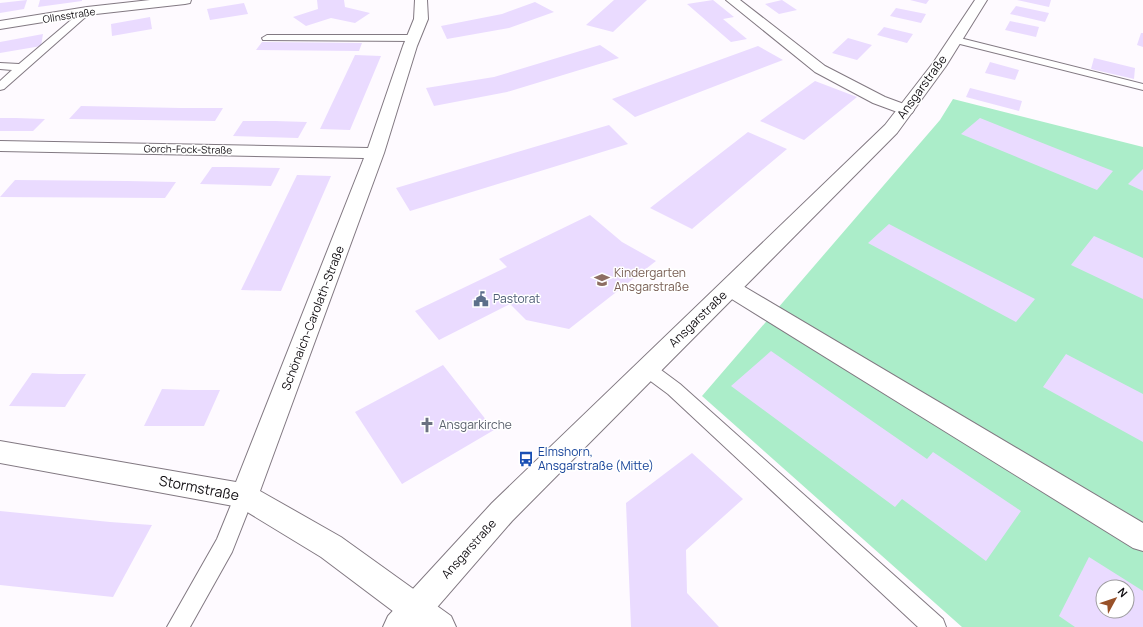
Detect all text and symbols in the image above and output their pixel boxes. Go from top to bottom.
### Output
street label: Ollnsstraße [42,4,96,26]
street label: Ansgarstraße [893,51,951,122]
street label: Gorch-Fock-Straße [144,141,232,157]
street label: Schönaich-Carolath-Straße [277,243,348,393]
place label: Kindergarten Ansgarstraße [614,264,689,295]
school or university icon: Kindergarten Ansgarstraße [593,271,611,289]
street label: Ansgarstraße [665,286,731,351]
public building icon: Pastorat [472,290,490,308]
place label: Pastorat [493,290,540,307]
church icon: Ansgarkirche [418,416,436,434]
place label: Ansgarkirche [439,416,512,433]
place label: Elmshorn, Ansgarstraße (Mitte) [538,443,654,474]
bus stop icon: Elmshorn, Ansgarstraße (Mitte) [517,450,535,468]
street label: Stormstraße [157,470,241,505]
street label: Ansgarstraße [437,515,500,582]
north arrow [1095,579,1135,619]
text: N [1115,584,1131,600]

